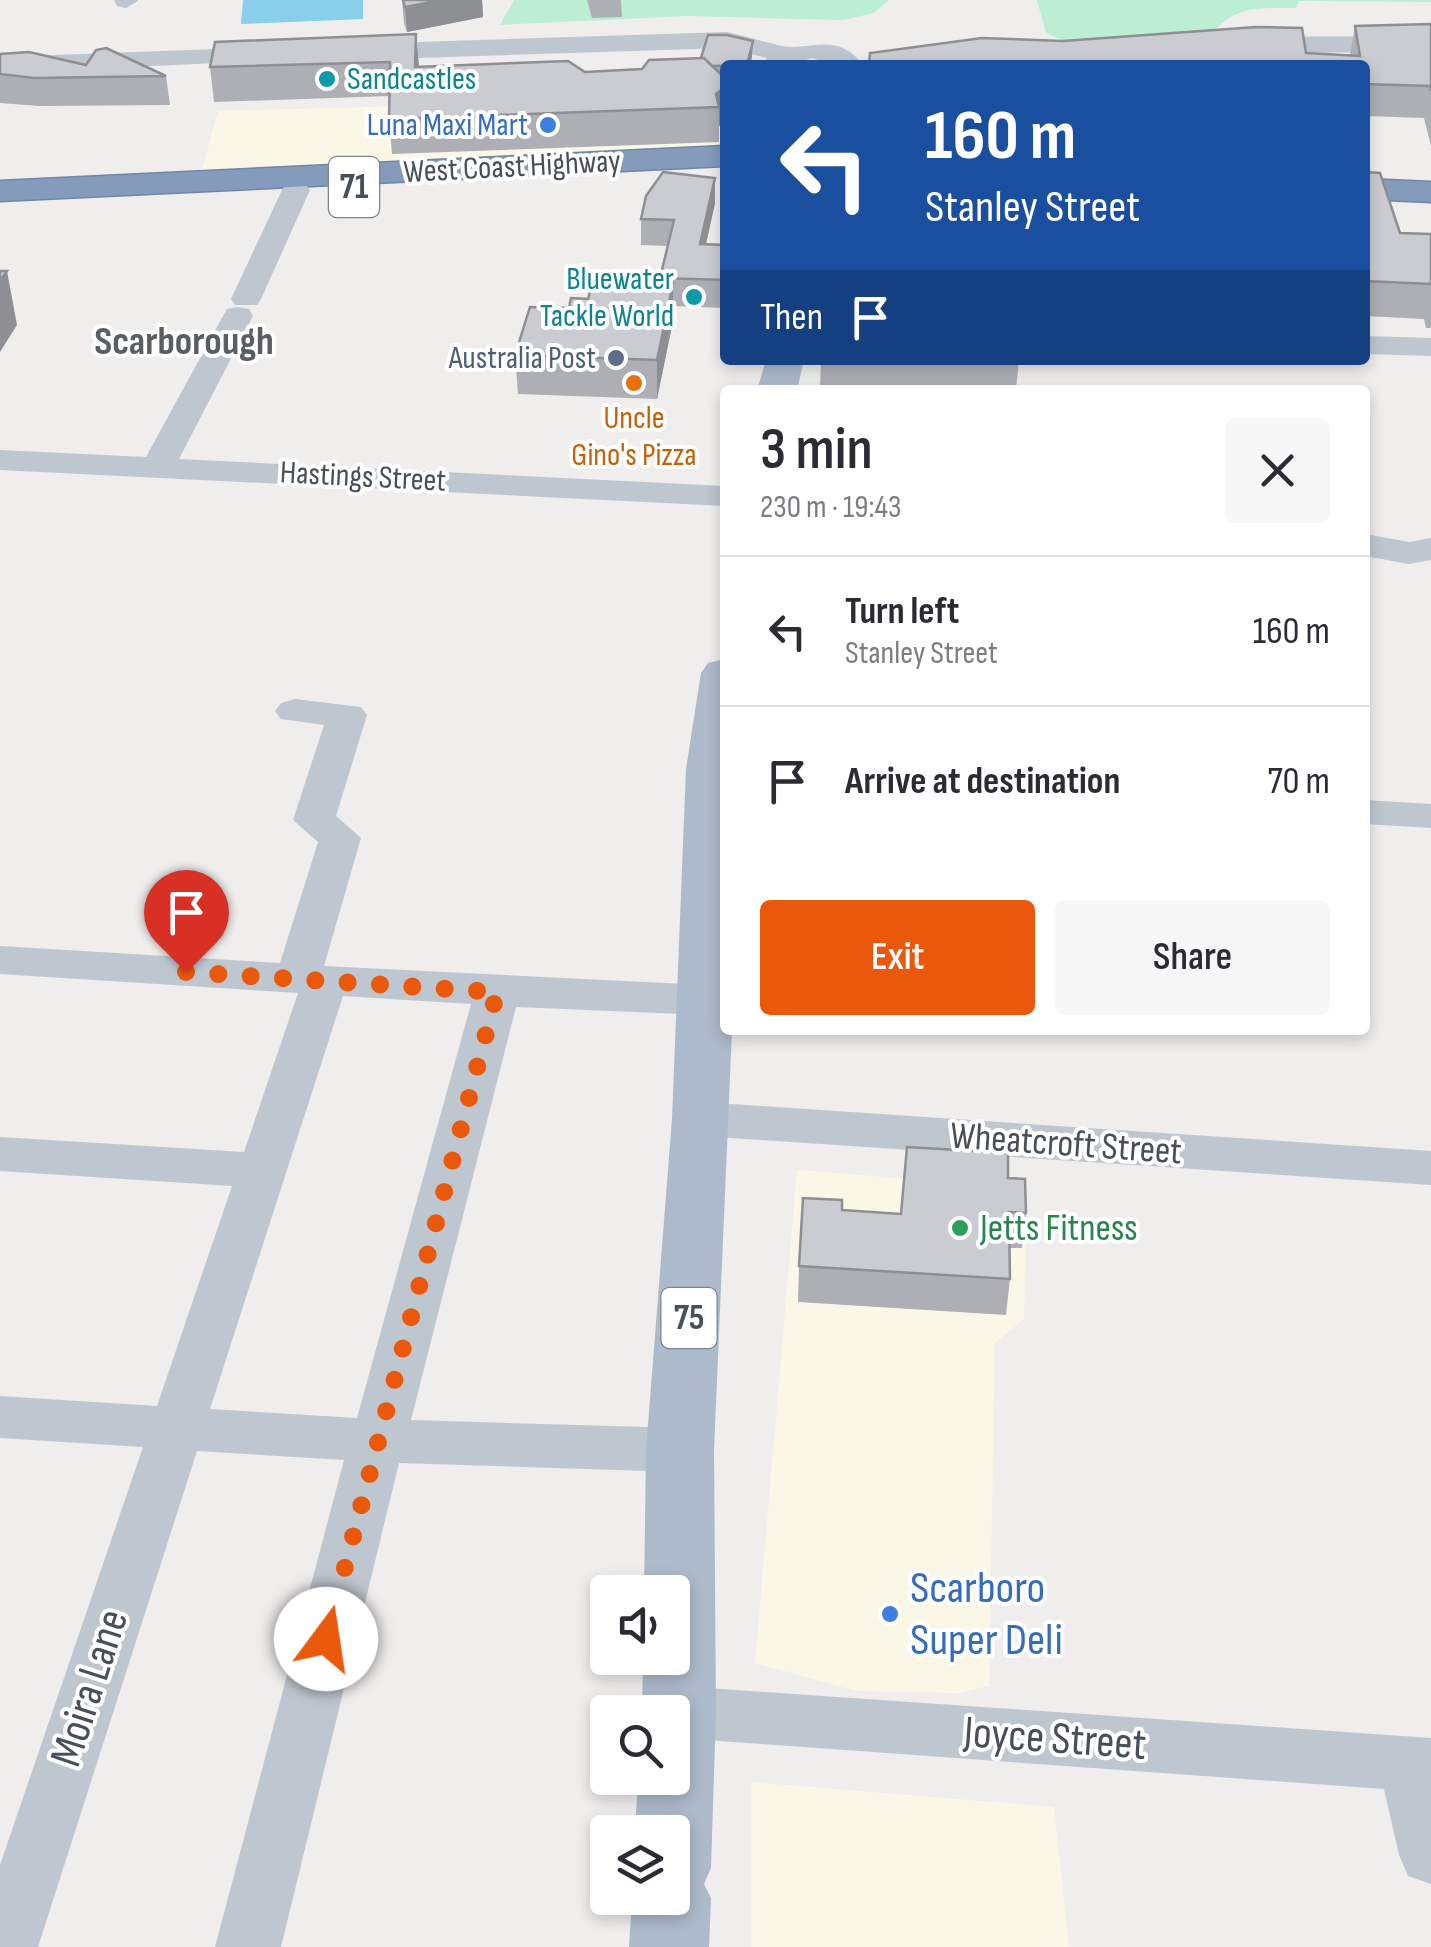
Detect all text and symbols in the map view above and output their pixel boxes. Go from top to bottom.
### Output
place label: Sandcastles [347,60,476,99]
marker: Sandcastles [316,68,338,90]
text: 160 m [925,95,1076,179]
icon: left [760,100,890,230]
place label: Luna Maxi Mart [367,106,528,145]
marker: Luna Maxi Mart [537,114,559,136]
street label: West Coast Highway [402,142,622,192]
road number: 71 [329,157,379,217]
text: Stanley Street [925,180,1140,235]
place label: Bluewater Tackle World [540,260,674,336]
marker: Bluewater Tackle World [683,286,705,308]
icon: arrive [843,290,898,345]
text: Then [760,295,823,340]
district label: Scarborough [94,318,274,366]
place label: Australia Post [448,339,596,378]
marker: Australia Post [605,347,627,369]
marker: Uncle Gino's Pizza [623,372,645,394]
place label: Uncle Gino's Pizza [571,399,697,475]
text: 3 min [760,414,873,486]
button: close [1225,418,1330,523]
street label: Hastings Street [279,453,447,501]
text: 230 m · 19:43 [760,488,901,527]
text: Turn left [845,589,959,634]
icon: left [760,604,815,659]
text: 160 m [1253,609,1330,654]
text: Stanley Street [845,634,998,673]
icon: arrive [760,754,815,809]
text: Arrive at destination [845,759,1120,804]
text: 70 m [1268,759,1330,804]
pin [144,870,229,973]
icon: arrive [159,885,214,940]
button: Exit [760,900,1035,1015]
button: Share [1055,900,1330,1015]
street label: Wheatcroft Street [949,1113,1183,1175]
place label: Jetts Fitness [979,1206,1138,1251]
marker: Jetts Fitness [949,1217,971,1239]
road number: 75 [662,1288,716,1348]
place label: Scarboro Super Deli [910,1561,1063,1668]
map controls [590,1575,690,1915]
button: sound [590,1575,690,1675]
position arrow [274,1587,378,1691]
street label: Moira Lane [39,1603,141,1773]
marker: Scarboro Super Deli [879,1603,901,1625]
button: search [590,1695,690,1795]
street label: Joyce Street [961,1705,1148,1773]
button: layers [590,1815,690,1915]

